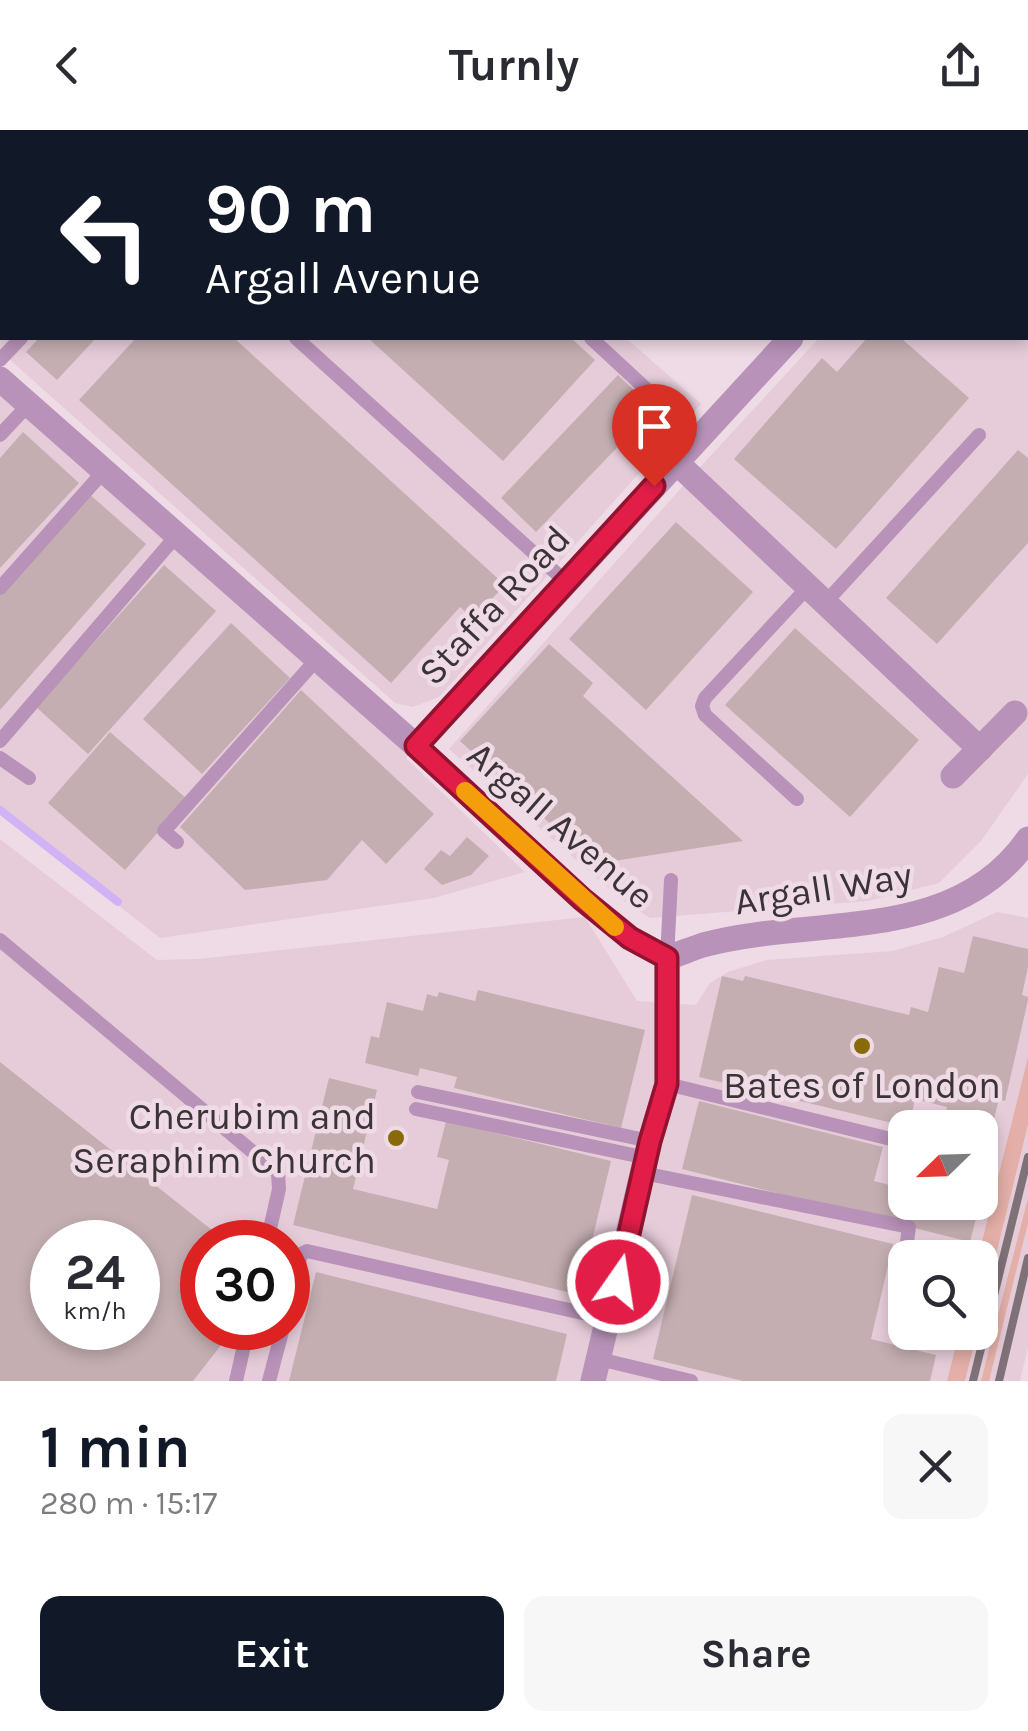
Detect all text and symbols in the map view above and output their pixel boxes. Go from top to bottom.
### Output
icon: back [40,38,95,93]
icon: share [933,38,988,93]
text: Turnly [449,39,579,91]
text: 90 m [205,168,376,250]
icon: left [40,170,170,300]
text: Argall Avenue [205,252,481,304]
pin [612,384,697,487]
icon: arrive [627,399,682,454]
street label: Staffa Road [409,516,580,694]
street label: Argall Avenue [458,732,663,919]
street label: Argall Way [731,852,915,925]
marker: Bates of London [851,1035,873,1057]
place label: Bates of London [723,1063,1001,1108]
place label: Cherubim and Seraphim Church [72,1094,376,1183]
north arrow [888,1110,998,1220]
map controls [888,1110,998,1350]
marker: Cherubim and Seraphim Church [385,1127,407,1149]
speed limit sign: 30 [180,1220,310,1350]
position arrow [566,1230,670,1334]
button: search [888,1240,998,1350]
text: 24 [65,1243,125,1302]
text: km/h [63,1296,127,1325]
text: 1 min [40,1412,191,1482]
button: close [883,1414,988,1519]
text: 280 m · 15:17 [40,1485,217,1522]
button: Exit [40,1596,504,1711]
button: Share [524,1596,988,1711]

